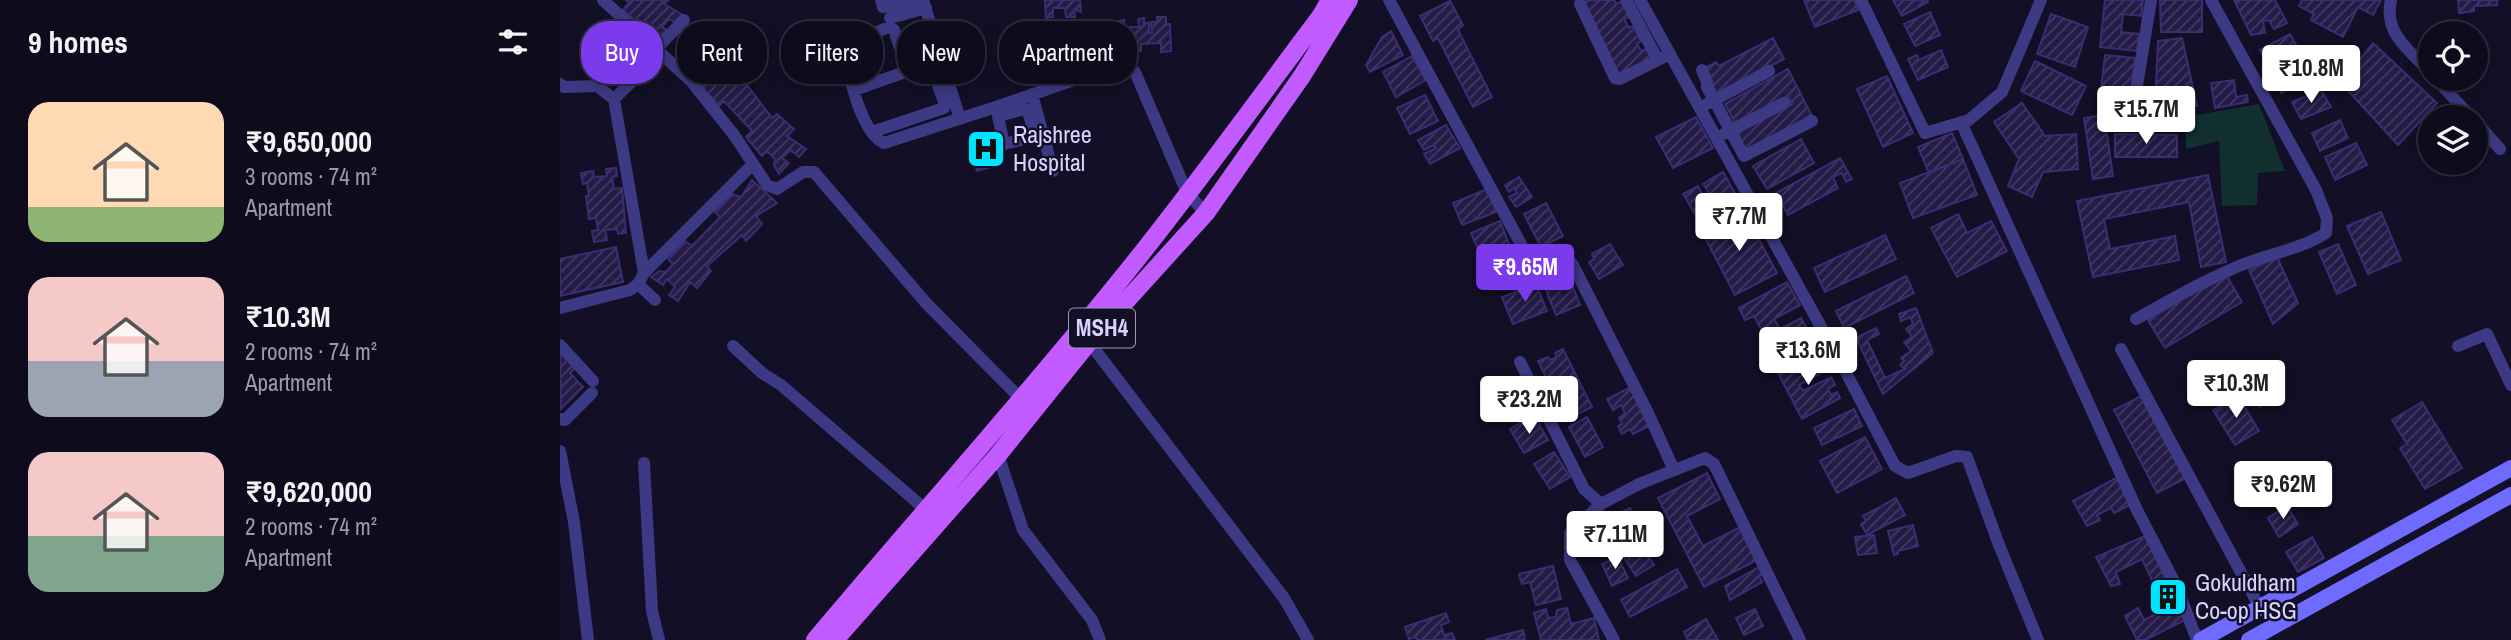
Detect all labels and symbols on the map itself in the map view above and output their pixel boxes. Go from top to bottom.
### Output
pin: ₹10.8M [2254,46,2368,105]
pin: ₹15.7M [2089,86,2203,146]
place label: Rajshree Hospital [1013,118,1092,178]
hospital icon: Rajshree Hospital [965,128,1007,170]
pin: ₹7.7M [1690,194,1788,253]
pin: ₹9.65M [1468,244,1582,304]
road number: MSH4 [1069,308,1135,348]
pin: ₹13.6M [1751,328,1865,387]
pin: ₹10.3M [2179,360,2293,420]
pin: ₹23.2M [1472,376,1586,436]
pin: ₹9.62M [2226,462,2340,521]
pin: ₹7.11M [1558,512,1672,571]
place label: Gokuldham Co-op HSG [2195,566,2297,626]
building icon: Gokuldham Co-op HSG [2147,576,2189,618]

